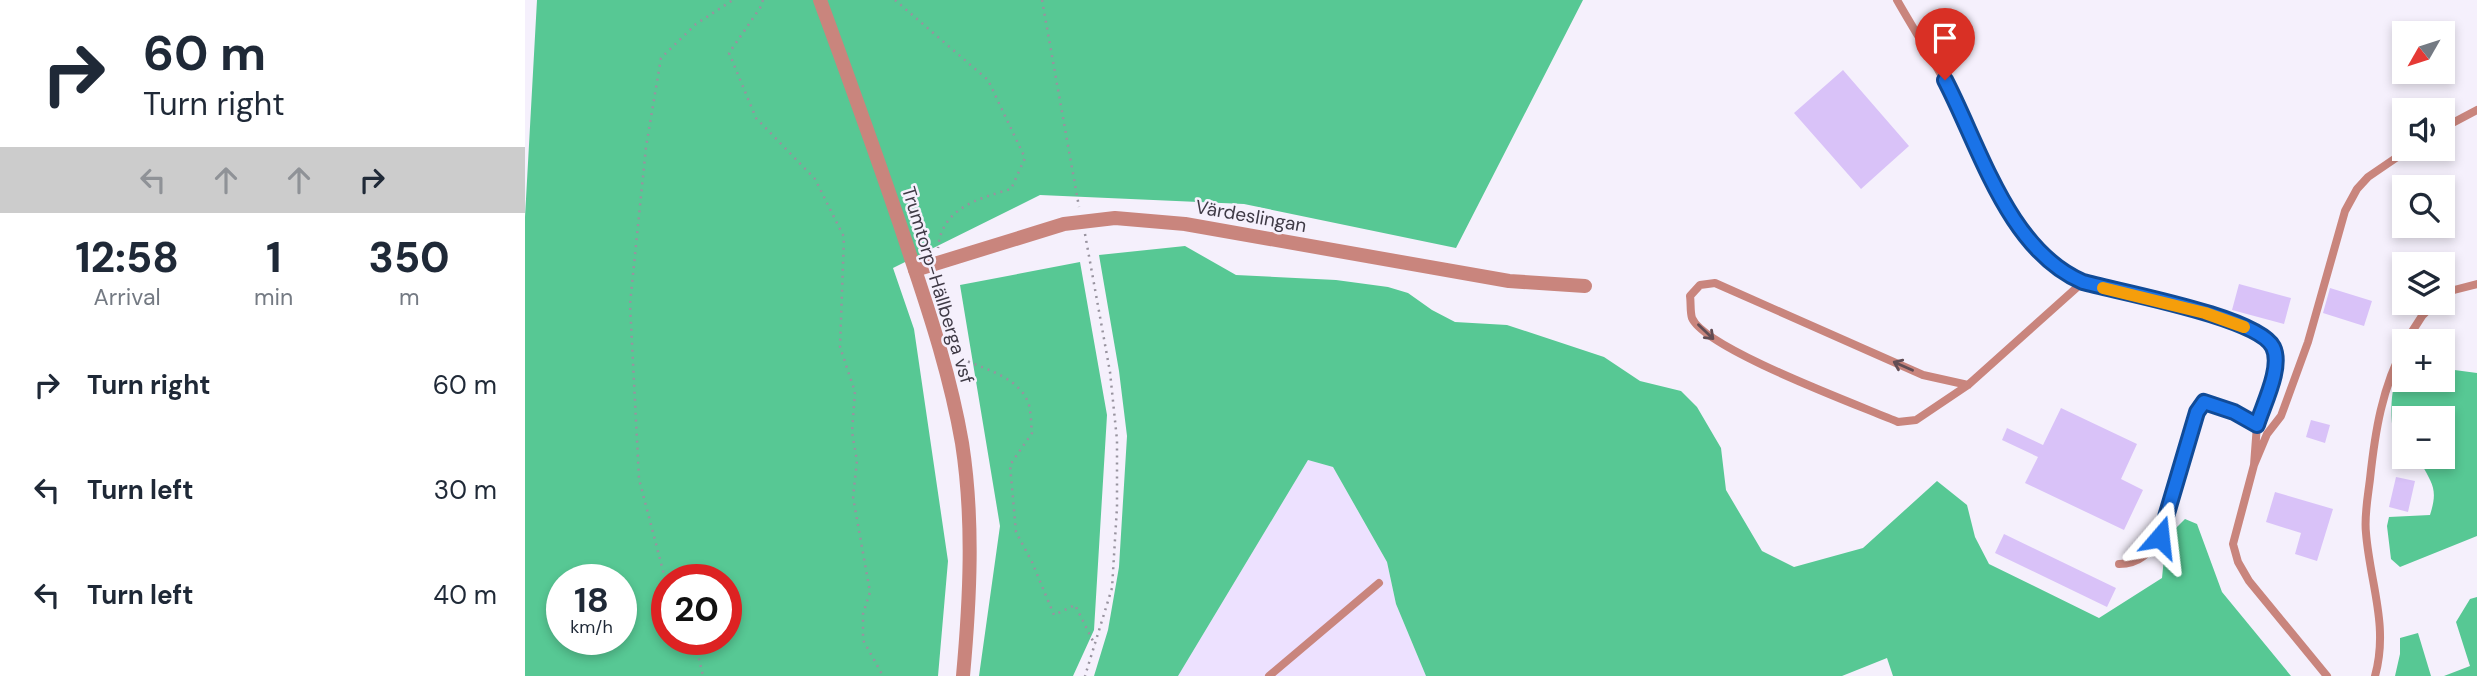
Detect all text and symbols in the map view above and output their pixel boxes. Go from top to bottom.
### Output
pin [1915,8,1975,80]
icon: arrive [1926,19,1964,57]
text: 60 m [143,21,266,85]
north arrow [2392,21,2455,84]
map controls [2392,21,2455,469]
icon: right [28,28,119,119]
text: Turn right [143,83,285,125]
button: sound [2392,98,2455,161]
icon: left [134,161,172,199]
icon: ahead [207,161,245,199]
icon: ahead [280,161,318,199]
icon: right [353,161,391,199]
button: search [2392,175,2455,238]
street label: Trumtorp-Hällberga vsf [896,183,980,387]
street label: Värdeslingan [1193,194,1309,238]
text: 12:58 [75,230,179,285]
text: 1 [266,230,281,285]
text: 350 [369,230,450,285]
button: layers [2392,252,2455,315]
text: Arrival [94,282,161,312]
text: min [254,282,293,312]
text: m [399,282,419,312]
one-way arrow [1697,323,1714,340]
button: + [2392,329,2455,392]
one-way arrow [1892,359,1914,372]
icon: right [28,366,66,404]
text: Turn right [87,368,211,402]
text: 60 m [433,368,497,402]
button: − [2392,406,2455,469]
icon: left [28,471,66,509]
text: Turn left [87,473,194,507]
text: 30 m [434,473,497,507]
position arrow [2123,500,2197,574]
speed limit sign: 20 [651,564,742,655]
icon: left [28,576,66,614]
text: 18 [574,577,609,623]
text: Turn left [87,578,194,612]
text: 40 m [433,578,497,612]
text: km/h [570,615,613,639]

